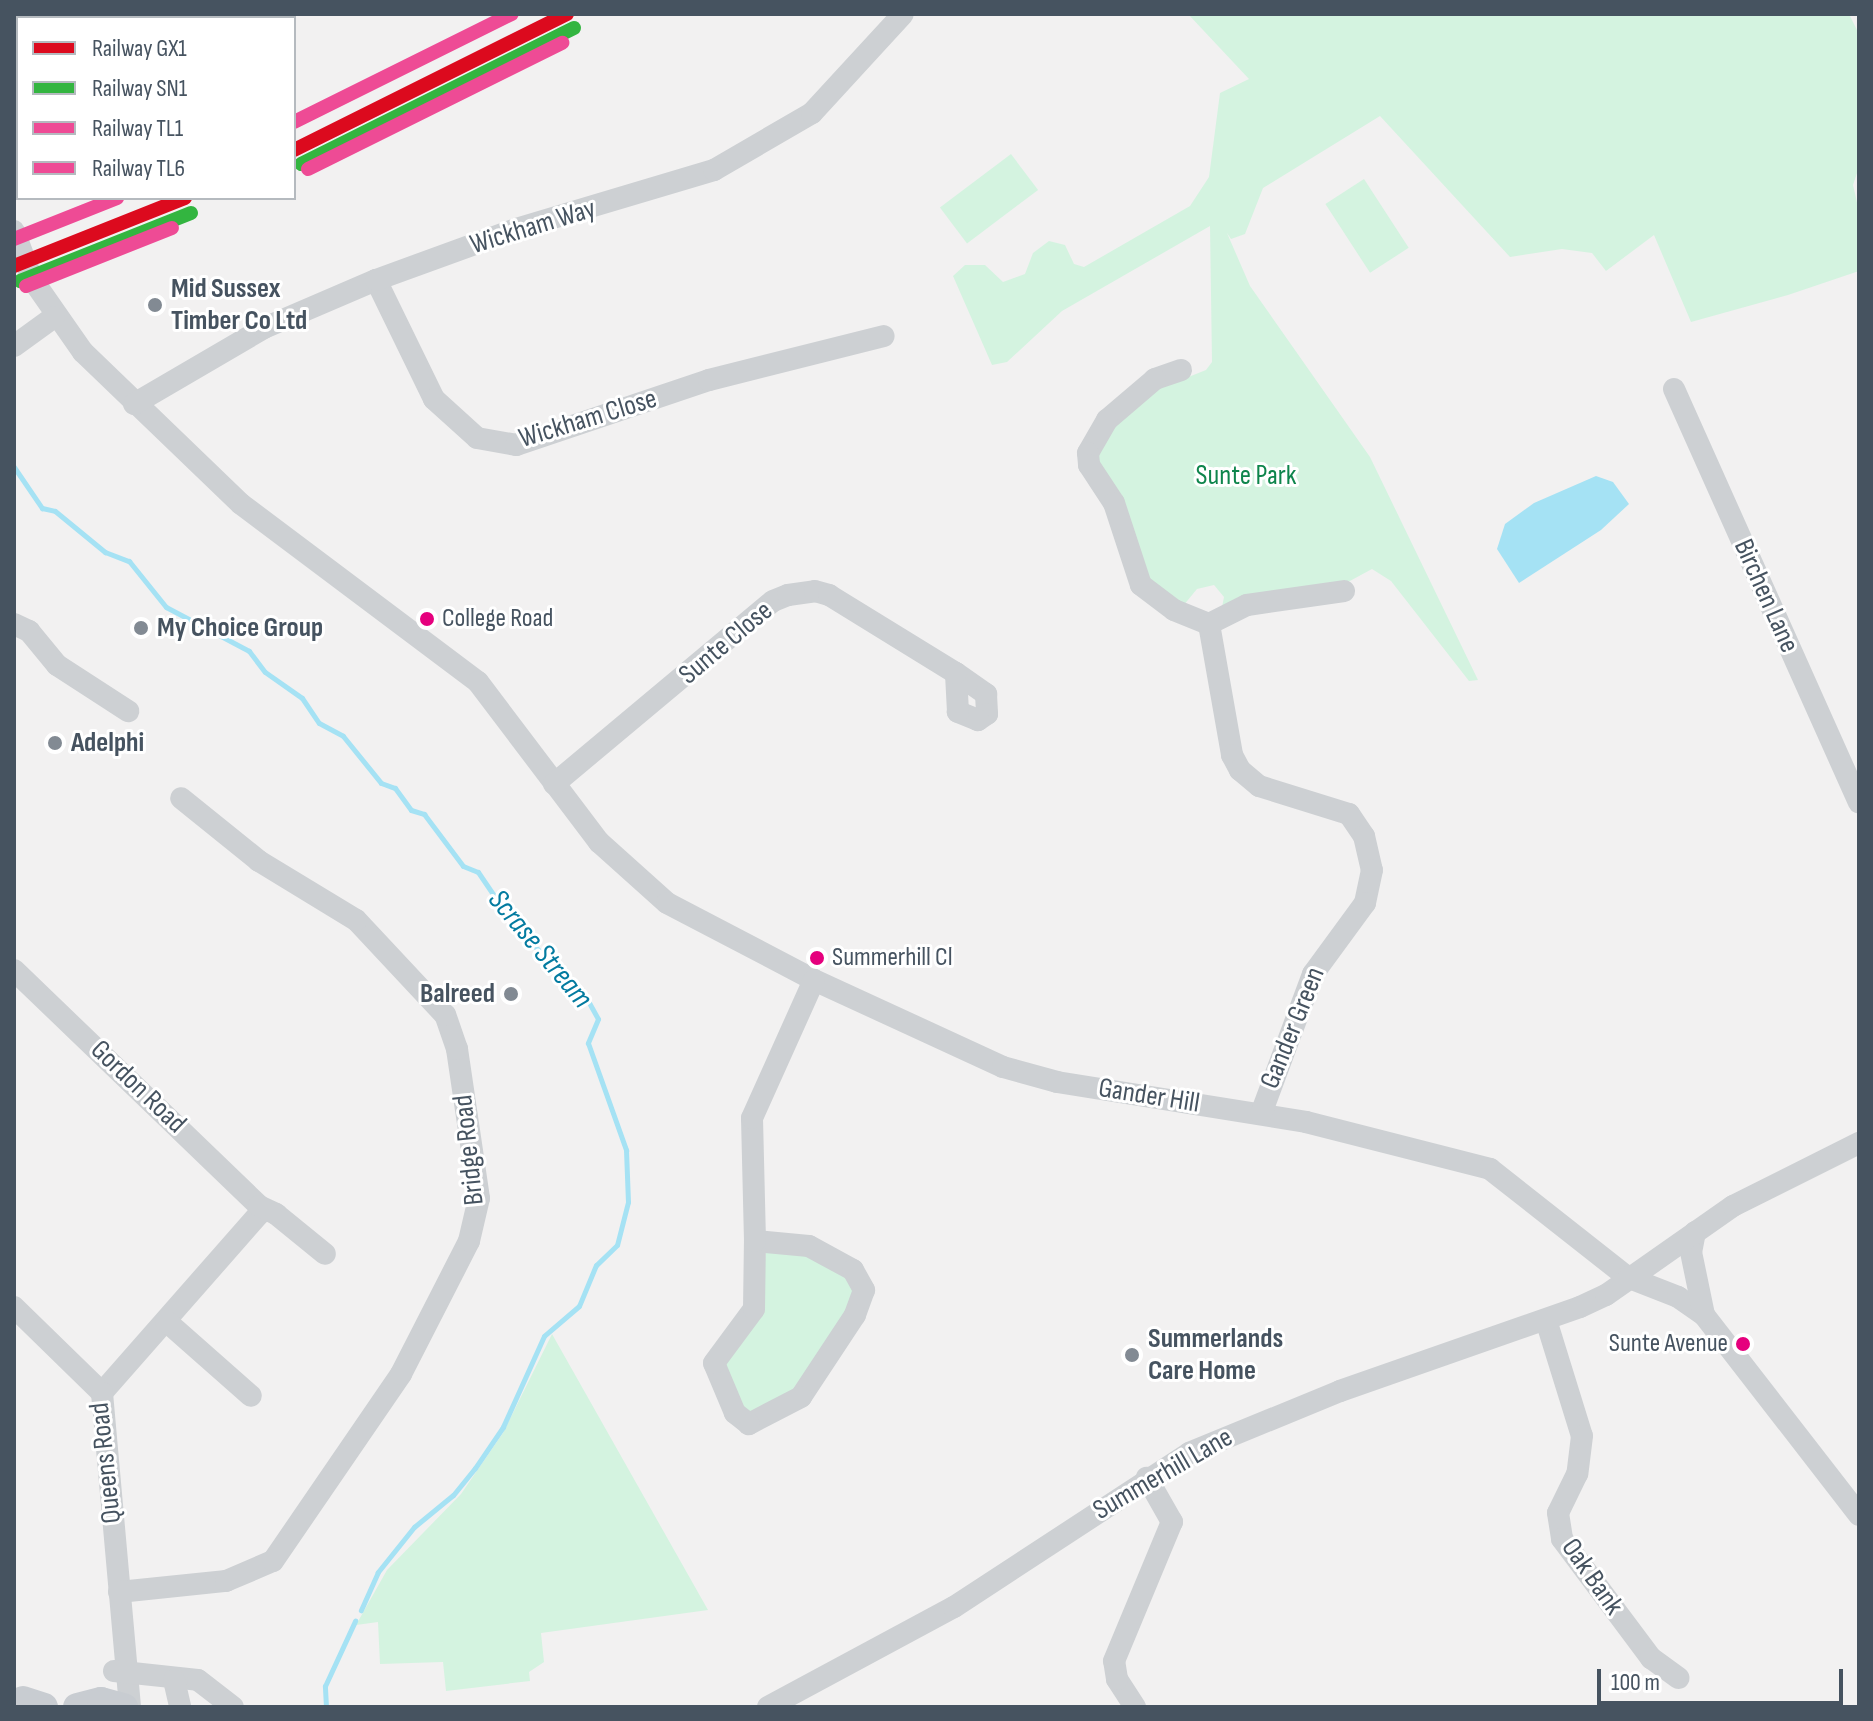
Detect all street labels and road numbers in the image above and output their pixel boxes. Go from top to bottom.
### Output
street label: Wickham Way [466,192,600,262]
street label: Wickham Close [515,382,661,456]
street label: Birchen Lane [1726,534,1806,658]
street label: Sunte Close [672,594,780,692]
street label: Gander Green [1253,962,1333,1094]
street label: Gordon Road [83,1033,193,1141]
street label: Gander Hill [1096,1071,1202,1121]
street label: Bridge Road [447,1093,491,1207]
street label: Queens Road [83,1401,129,1525]
street label: Summerhill Lane [1087,1421,1239,1527]
street label: Oak Bank [1554,1532,1630,1622]

